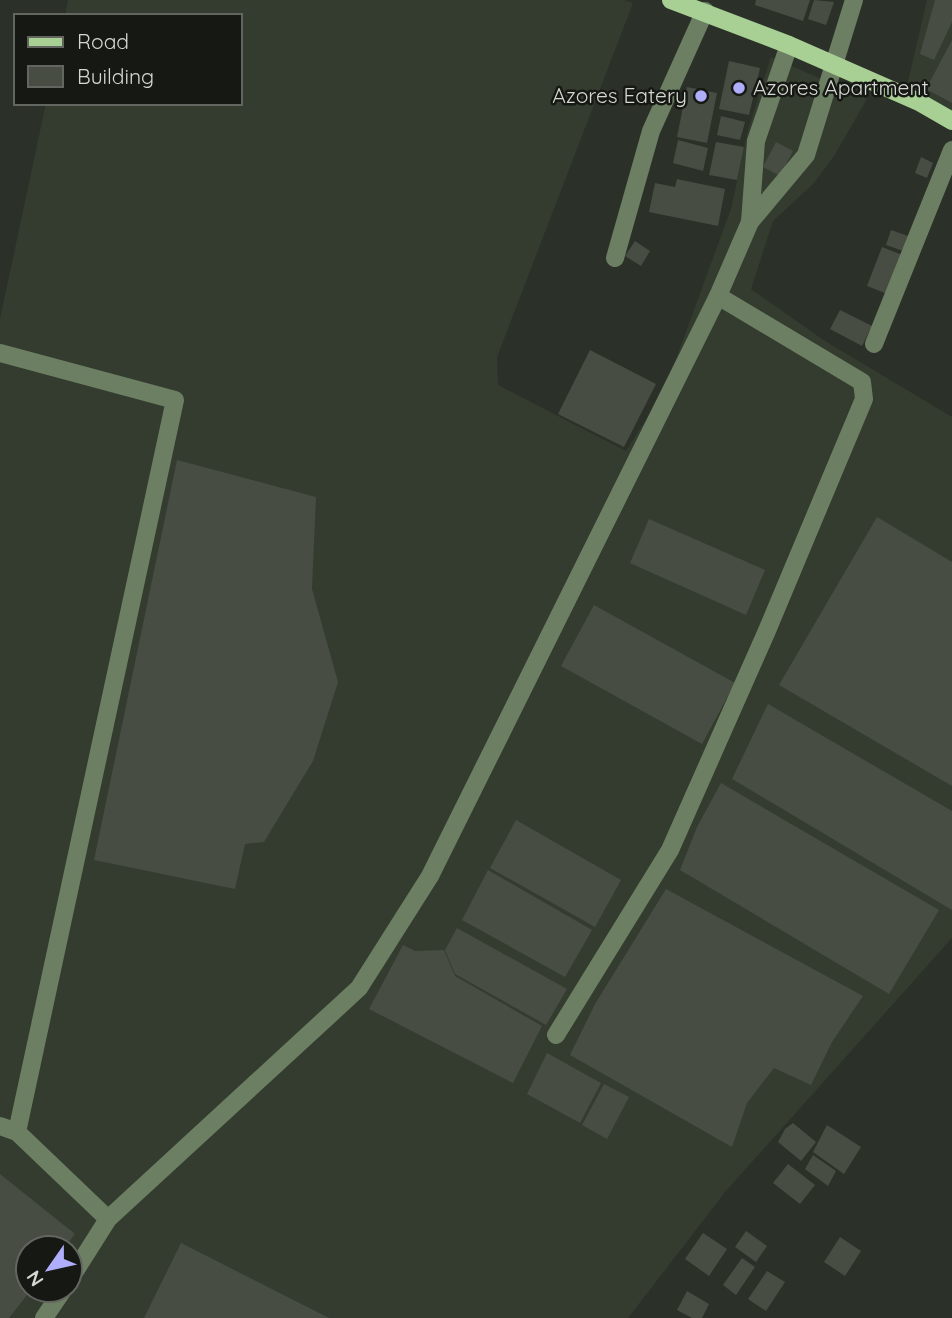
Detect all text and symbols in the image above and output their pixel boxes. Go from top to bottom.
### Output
legend [14,14,242,105]
text: Road [77,28,129,54]
text: Building [77,63,154,89]
place label: Azores Apartment [753,74,929,100]
marker: Azores Apartment [731,80,747,96]
place label: Azores Eatery [552,82,687,108]
marker: Azores Eatery [693,88,709,104]
north arrow [14,1234,84,1304]
text: N [21,1266,49,1291]

